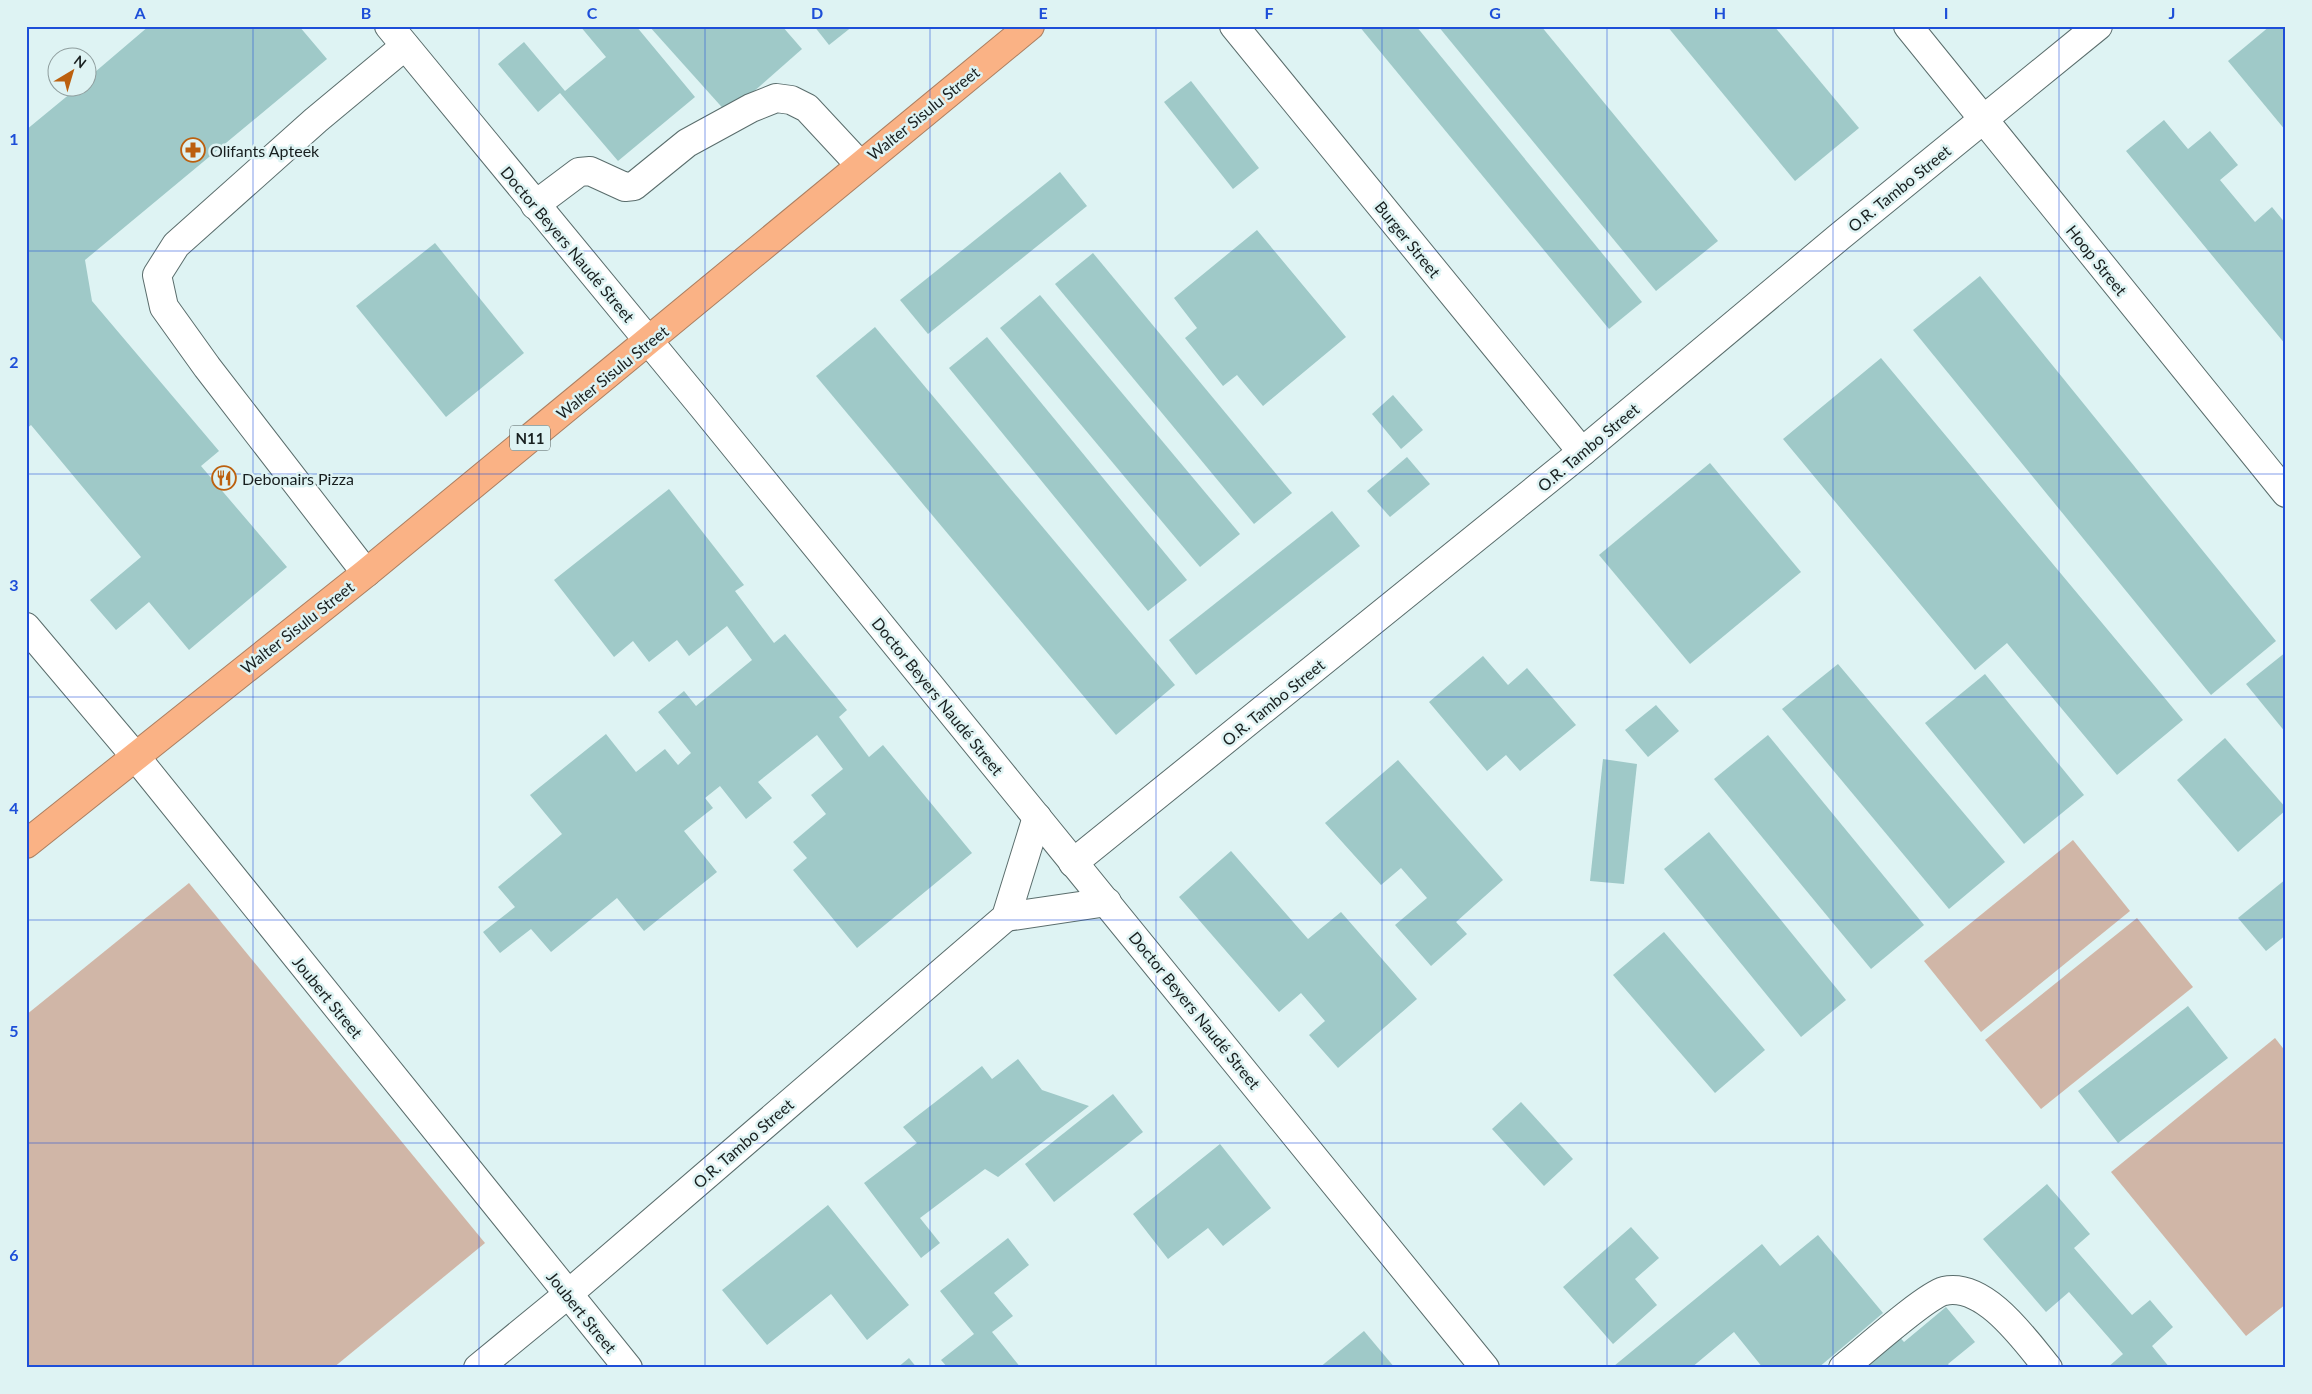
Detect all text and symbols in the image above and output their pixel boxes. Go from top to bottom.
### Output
text: A [133,3,146,22]
text: B [361,3,371,22]
text: C [587,3,598,22]
text: D [811,3,823,22]
text: E [1038,3,1048,22]
text: F [1264,3,1274,22]
text: G [1489,3,1501,22]
text: H [1714,3,1726,22]
text: I [1944,3,1948,22]
text: J [2169,3,2175,22]
north arrow [48,48,98,98]
text: N [71,51,90,71]
street label: Walter Sisulu Street [863,62,983,164]
text: 1 [9,129,19,148]
pharmacy icon: Olifants Apteek [180,137,206,163]
place label: Olifants Apteek [210,141,320,160]
street label: O.R. Tambo Street [1844,141,1954,235]
street label: Doctor Beyers Naudé Street [497,162,639,326]
street label: Burger Street [1371,197,1445,281]
street label: Hoop Street [2063,221,2131,299]
street label: Walter Sisulu Street [552,321,672,423]
text: 2 [9,352,19,371]
street label: O.R. Tambo Street [1533,399,1643,495]
road number: N11 [510,426,550,450]
restaurant icon: Debonairs Pizza [211,465,237,491]
place label: Debonairs Pizza [242,469,354,488]
text: 3 [9,575,19,594]
street label: Walter Sisulu Street [237,577,358,677]
street label: Doctor Beyers Naudé Street [869,613,1008,779]
street label: O.R. Tambo Street [1218,655,1328,749]
text: 4 [9,798,19,817]
street label: Doctor Beyers Naudé Street [1126,927,1265,1093]
street label: Joubert Street [289,952,367,1042]
text: 5 [9,1021,19,1040]
street label: O.R. Tambo Street [689,1094,797,1192]
text: 6 [9,1245,19,1264]
street label: Joubert Street [543,1267,621,1357]

